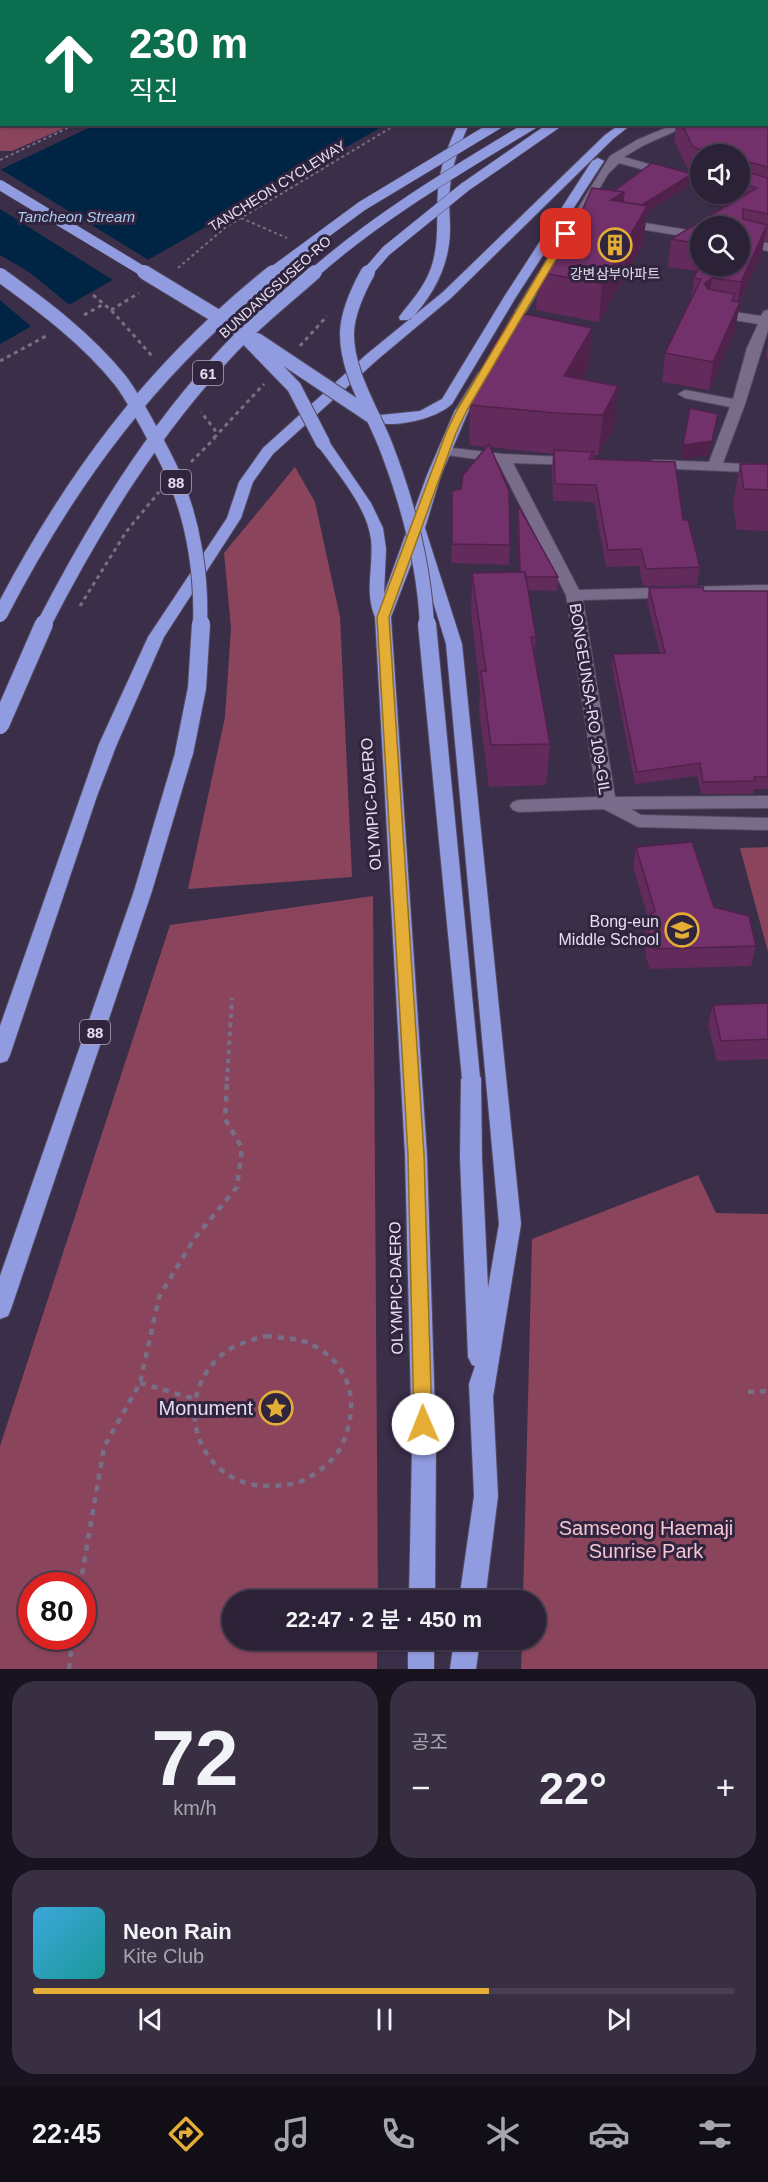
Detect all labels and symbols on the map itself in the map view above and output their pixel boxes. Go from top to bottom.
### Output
street label: TANCHEON CYCLEWAY [206,137,349,235]
water label: Tancheon Stream [17,208,135,225]
pin [540,208,591,259]
building icon: 강변삼부아파트 [597,227,633,263]
street label: BUNDANGSUSEO-RO [216,233,334,341]
place label: 강변삼부아파트 [570,266,660,282]
road number: 61 [193,361,223,385]
road number: 88 [161,470,191,494]
street label: BONGEUNSA-RO 109-GIL [566,602,614,796]
street label: OLYMPIC-DAERO [358,737,384,871]
school or university icon: Bong-eun Middle School [664,912,700,948]
place label: Bong-eun Middle School [559,913,659,948]
road number: 88 [80,1020,110,1044]
street label: OLYMPIC-DAERO [386,1221,406,1355]
place icon: Monument [258,1390,294,1426]
position arrow [391,1392,455,1456]
place label: Monument [159,1397,253,1419]
park label: Samseong Haemaji Sunrise Park [559,1517,733,1562]
speed limit sign: 80 [18,1572,96,1650]

